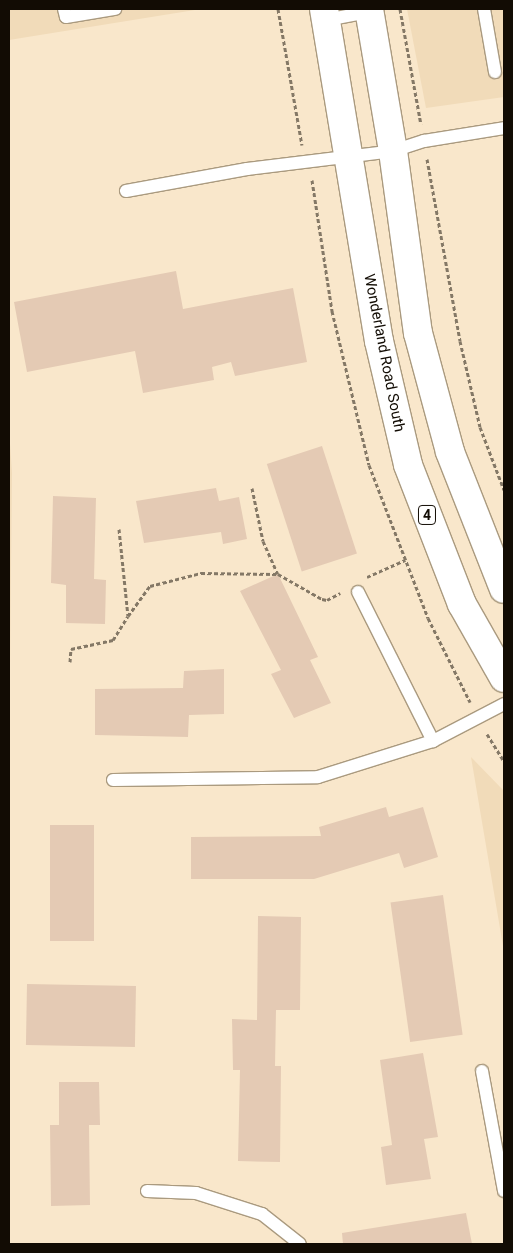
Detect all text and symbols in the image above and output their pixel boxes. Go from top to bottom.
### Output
street label: Wonderland Road South [360,272,408,434]
road number: 4 [417,504,437,526]

